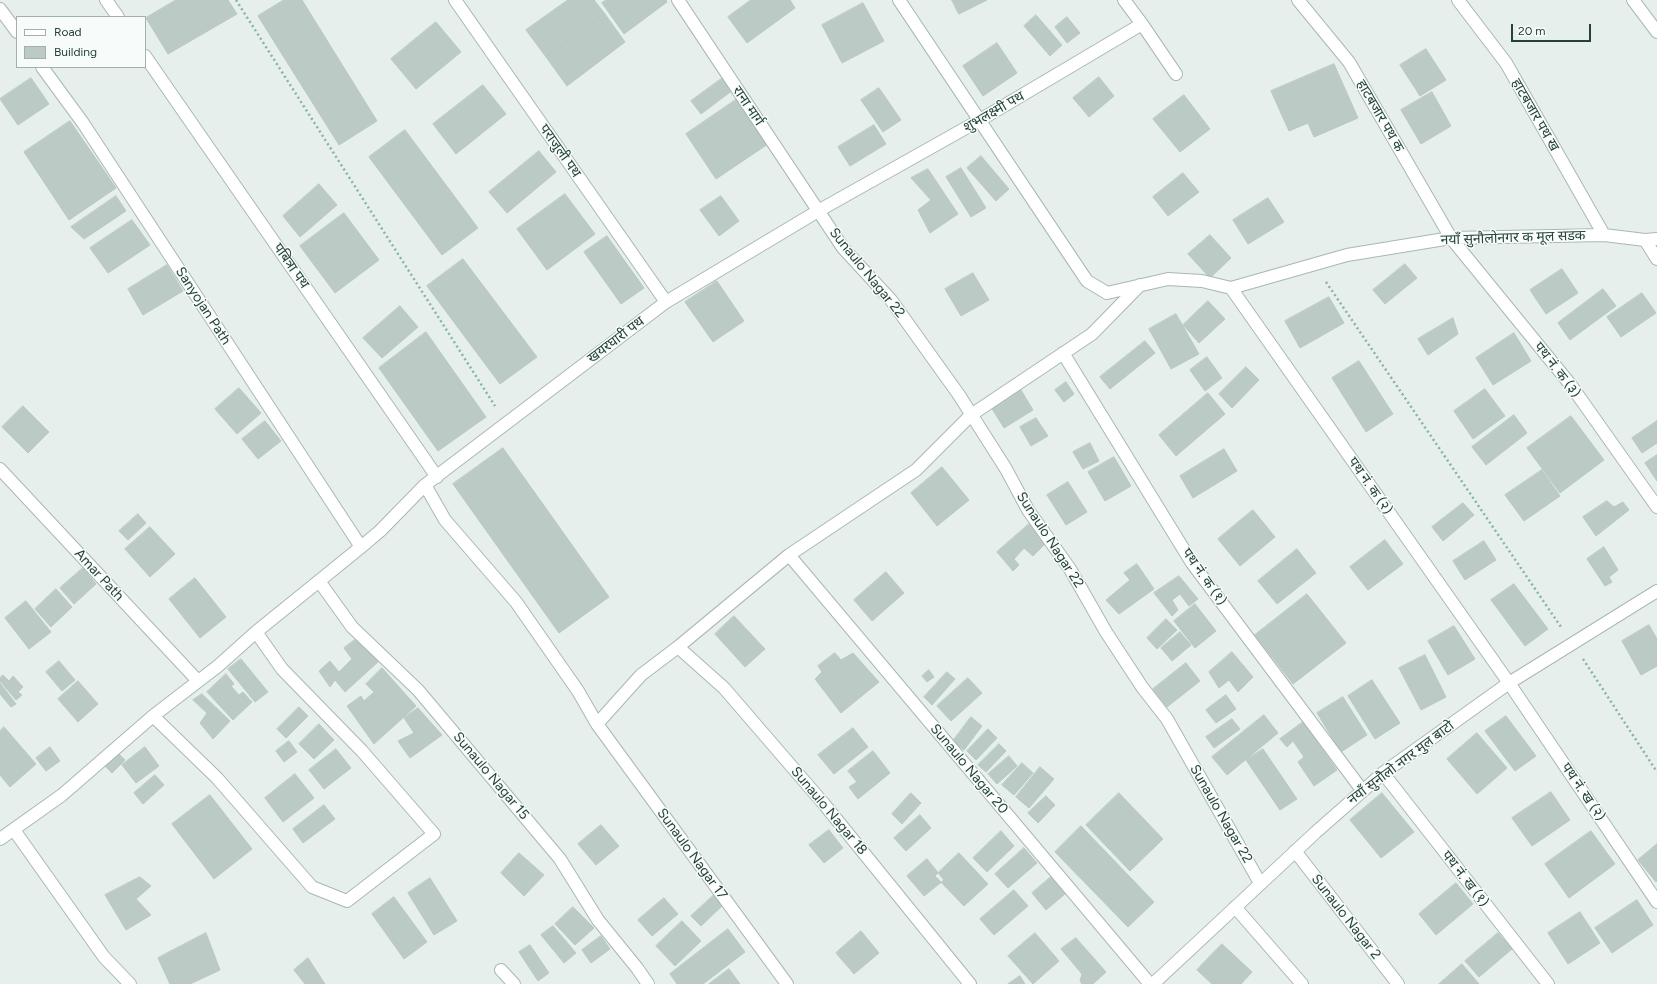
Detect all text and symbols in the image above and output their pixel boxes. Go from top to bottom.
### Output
legend [16,16,146,68]
scale bar [1513,16,1593,42]
text: 20 m [1518,24,1546,38]
text: Road [54,25,82,39]
text: Building [54,45,97,59]
street label: हाटबजार पथ ख [1507,76,1563,154]
street label: हाटबजार पथ क [1353,77,1407,155]
street label: राना मार्ग [729,83,767,129]
street label: शुभलक्ष्मी पथ [961,88,1027,136]
street label: पराजुली पथ [536,121,584,181]
street label: Sunaulo Nagar 22 [826,225,908,321]
street label: नयाँ सुनौलोनगर क मूल सडक [1440,227,1586,249]
street label: पबित्रा पथ [269,240,313,292]
street label: Sanyojan Path [172,264,234,348]
street label: खयरघारी पथ [584,313,648,367]
street label: पथ नं. क (३) [1530,339,1584,401]
street label: पथ नं. क (२) [1344,454,1396,518]
street label: Sunaulo Nagar 22 [1013,489,1087,591]
street label: पथ नं. क (१) [1178,545,1230,609]
street label: Amar Path [71,546,127,604]
street label: नयाँ सुनौलो नगर मुल बाटो [1344,718,1458,808]
street label: Sunaulo Nagar 20 [927,721,1011,817]
street label: Sunaulo Nagar 15 [449,729,533,823]
street label: पथ नं. ख (२) [1557,760,1609,824]
street label: Sunaulo Nagar 22 [1186,762,1256,866]
street label: Sunaulo Nagar 18 [787,764,871,858]
street label: Sunaulo Nagar 17 [653,805,731,903]
street label: पथ नं. ख (१) [1438,848,1492,910]
street label: Sunaulo Nagar 2 [1308,871,1384,963]

